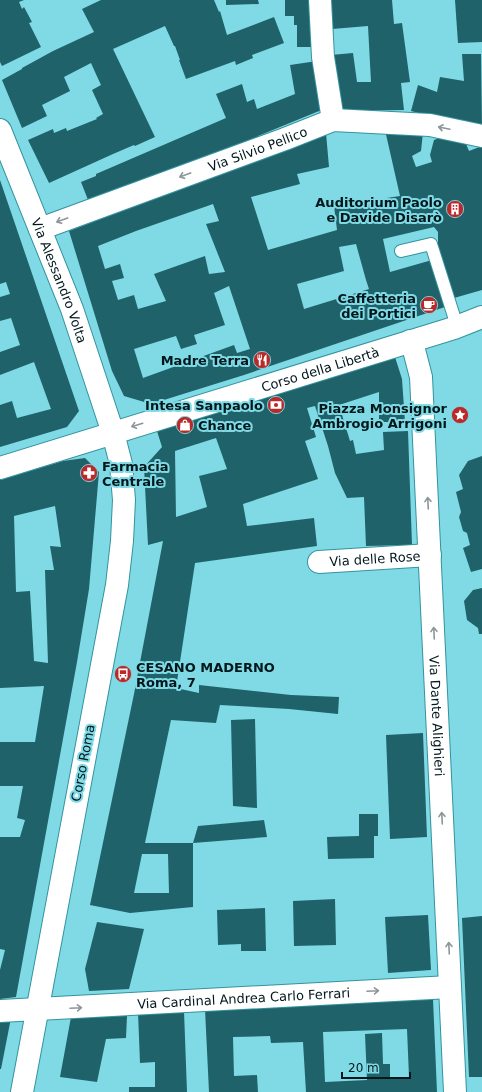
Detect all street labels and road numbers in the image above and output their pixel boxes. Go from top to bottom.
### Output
street label: Via Silvio Pellico [206,123,309,174]
street label: Via Alessandro Volta [29,216,90,345]
street label: Corso della Libertà [259,344,381,394]
street label: Via delle Rose [329,548,421,569]
street label: Via Dante Alighieri [427,655,447,777]
street label: Corso Roma [68,723,98,803]
street label: Via Cardinal Andrea Carlo Ferrari [137,985,351,1011]

